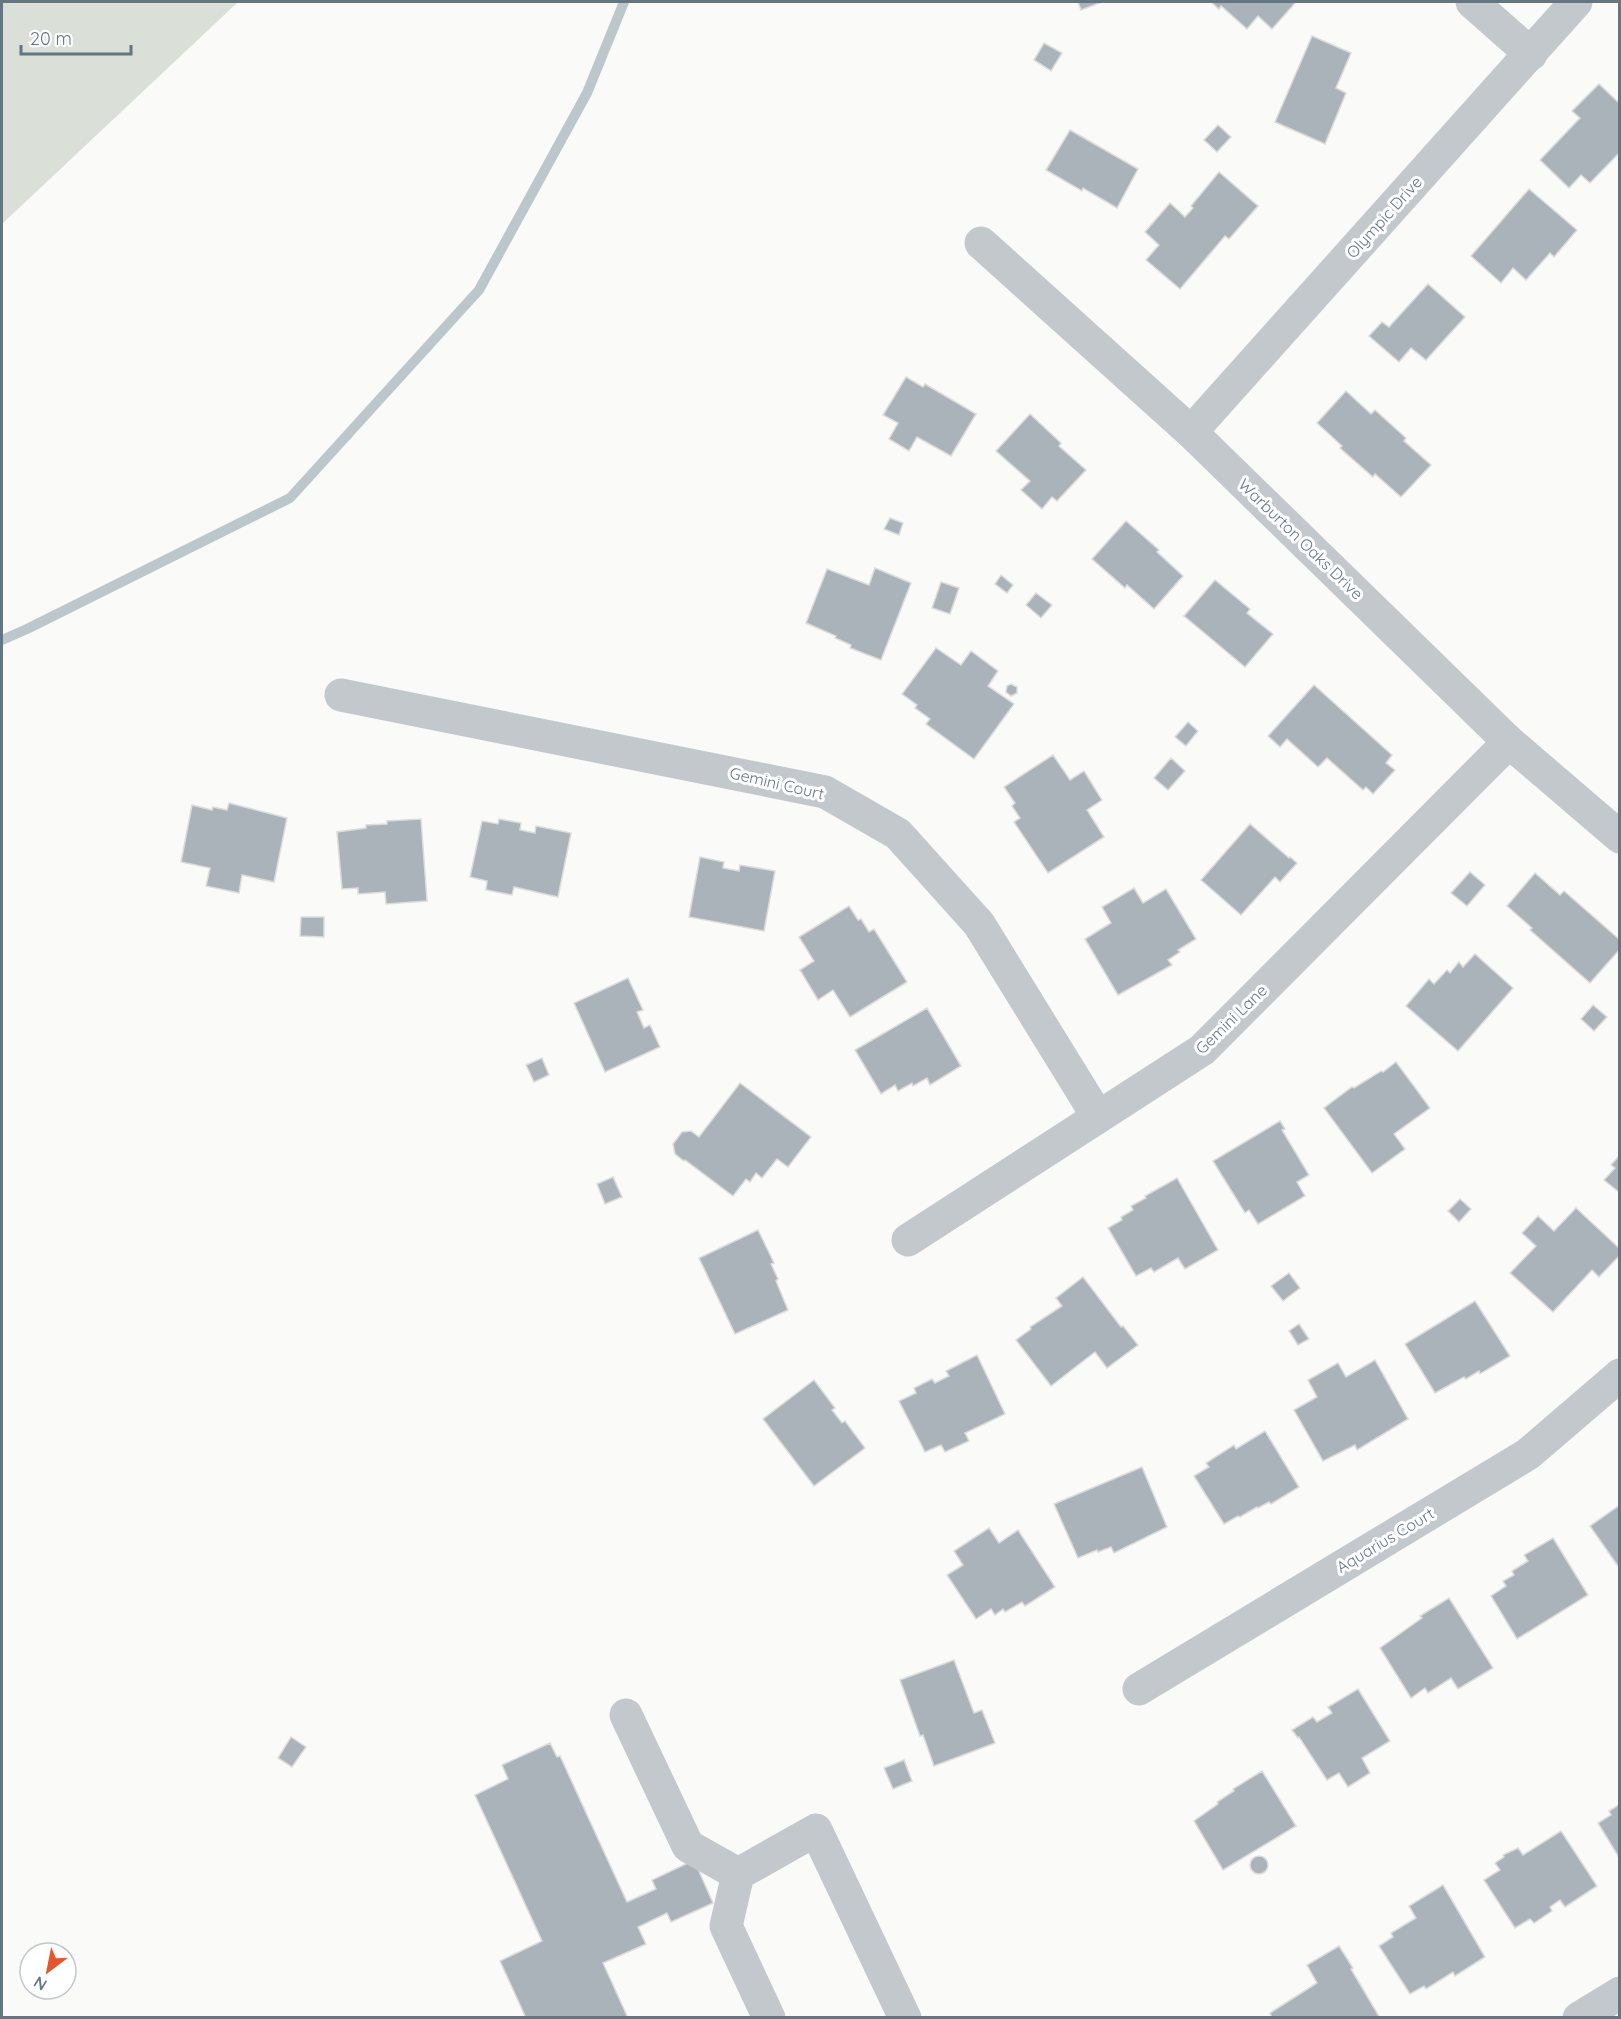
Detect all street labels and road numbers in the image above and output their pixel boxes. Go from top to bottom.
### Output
street label: Olympic Drive [1342,172,1426,262]
street label: Warburton Oaks Drive [1234,474,1368,604]
street label: Gemini Court [728,762,826,804]
street label: Gemini Lane [1191,980,1271,1058]
street label: Aquarius Court [1333,1503,1437,1577]

